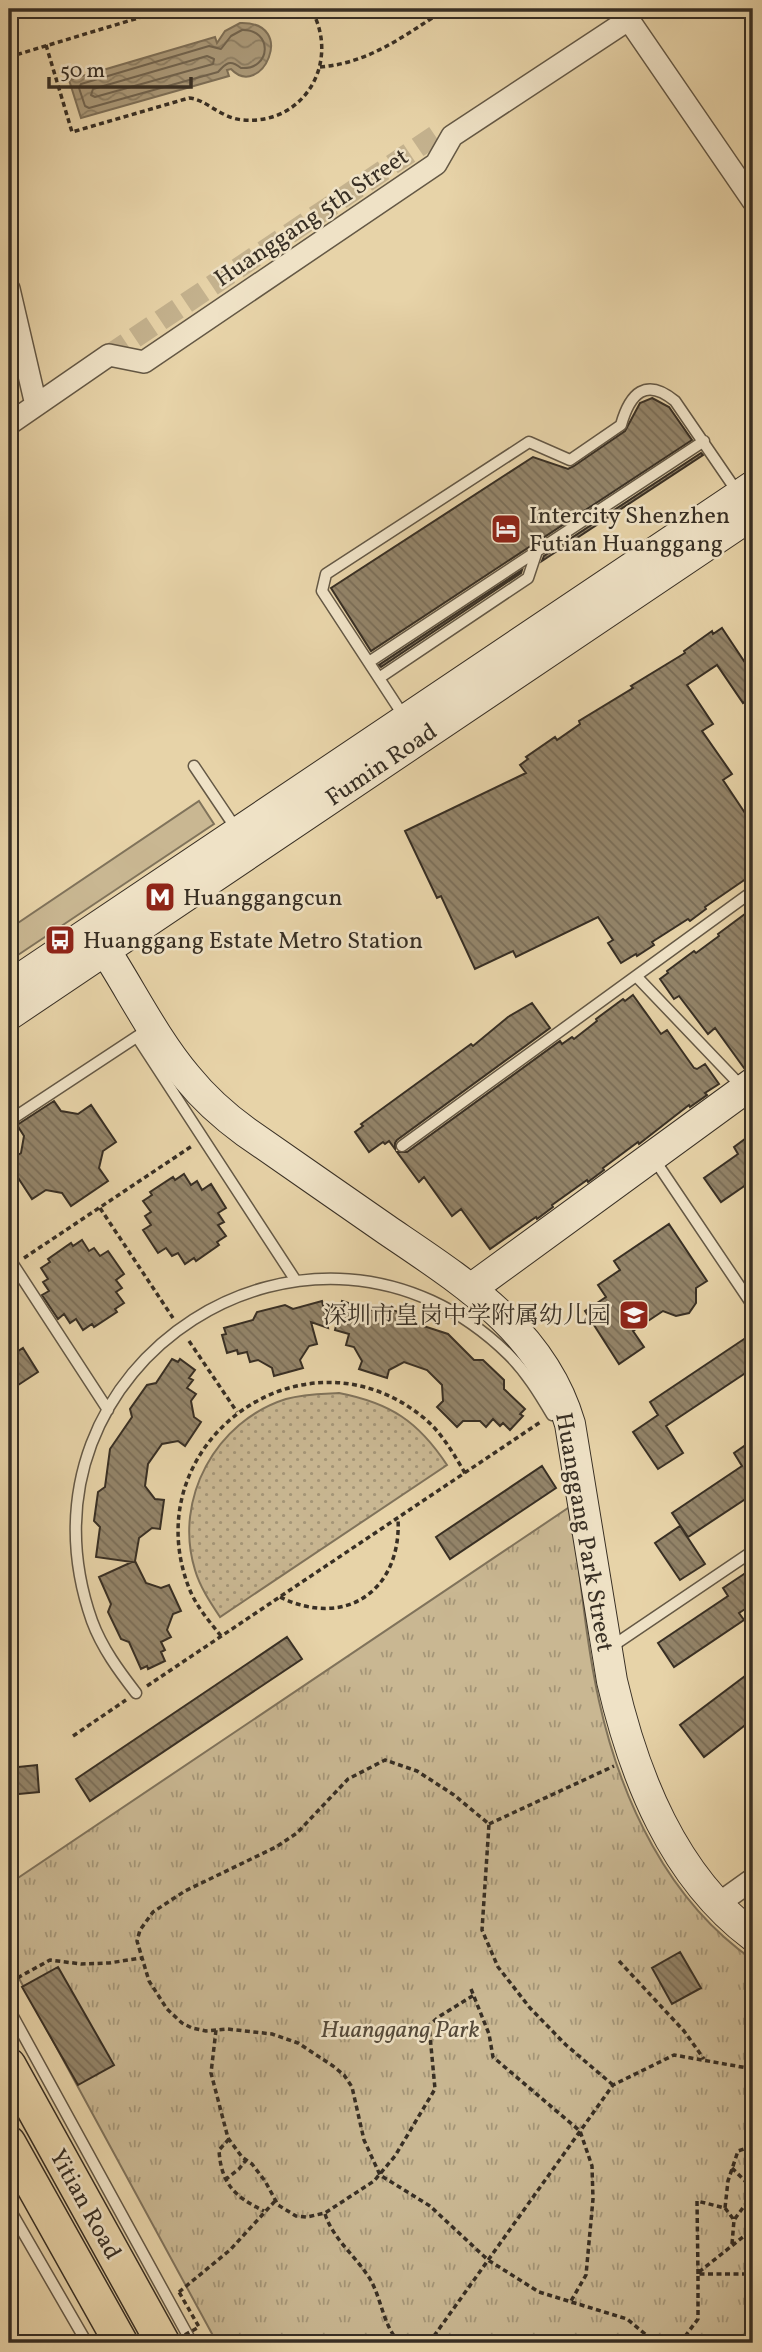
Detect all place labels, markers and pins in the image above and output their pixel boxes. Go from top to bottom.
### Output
place label: Intercity Shenzhen Futian Huanggang [529,500,730,562]
hotel icon: Intercity Shenzhen Futian Huanggang [489,512,523,546]
metro station icon: Huanggangcun [143,880,177,914]
place label: Huanggangcun [183,882,343,916]
bus stop icon: Huanggang Estate Metro Station [43,923,77,957]
place label: Huanggang Estate Metro Station [83,925,423,959]
school or university icon: 深圳市皇岗中学附属幼儿园 [617,1298,651,1332]
place label: 深圳市皇岗中学附属幼儿园 [323,1300,611,1334]

